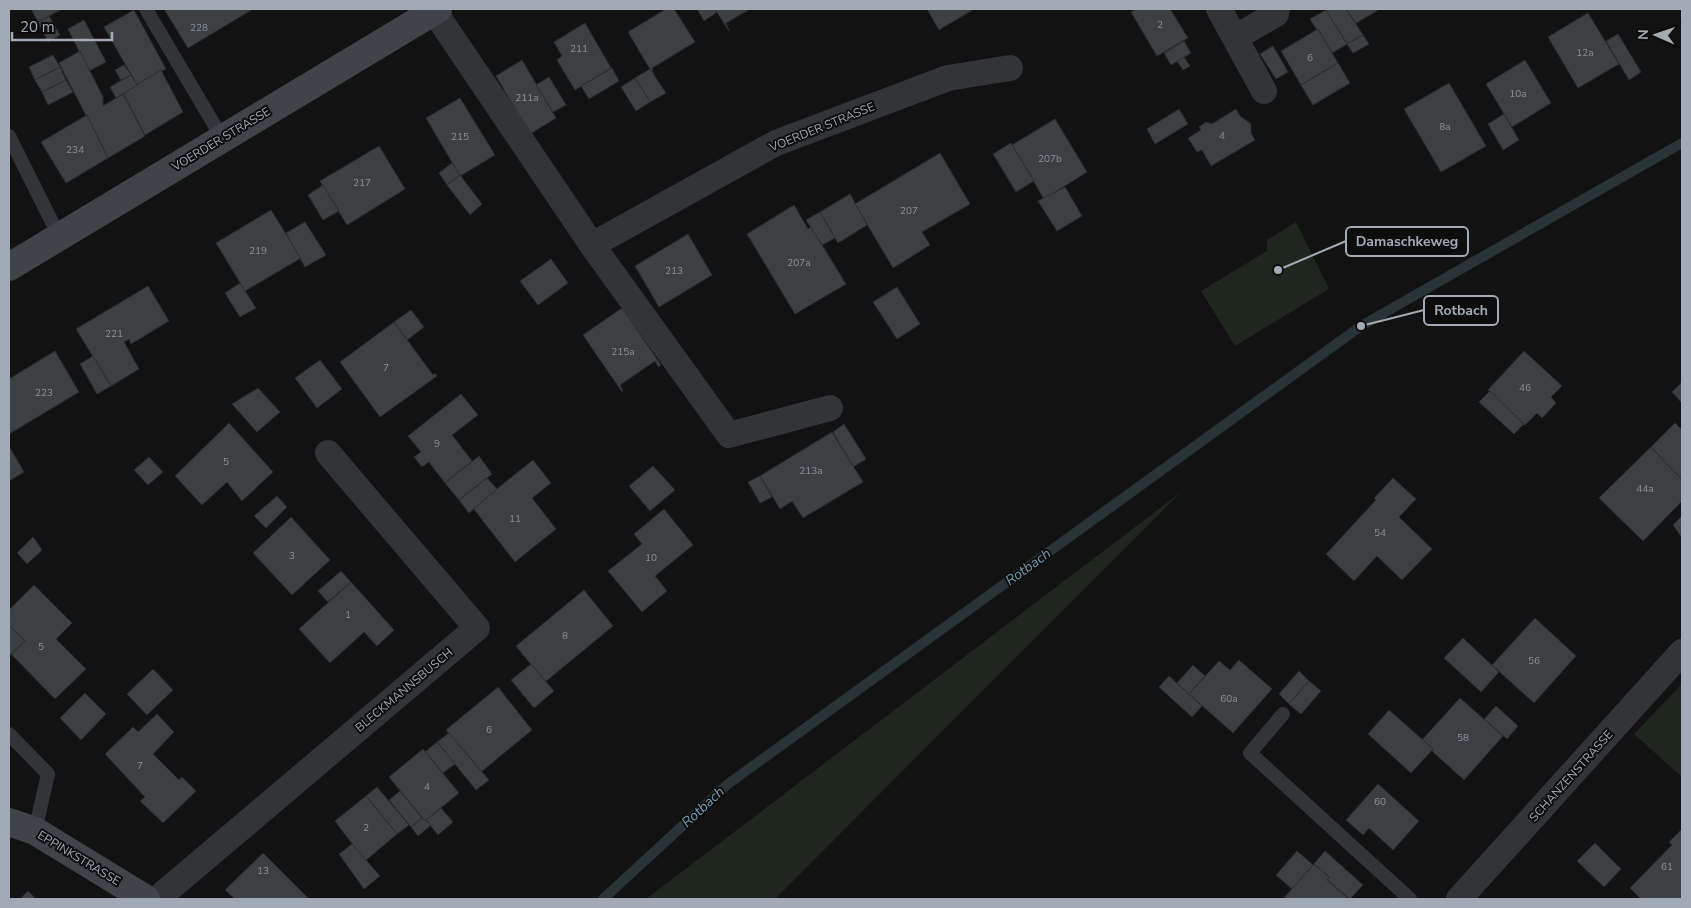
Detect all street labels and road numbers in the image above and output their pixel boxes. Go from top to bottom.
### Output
street label: VOERDER STRASSE [766,99,877,156]
street label: VOERDER STRASSE [168,103,273,175]
street label: BLECKMANNSBUSCH [352,644,456,736]
street label: SCHANZENSTRASSE [1526,727,1616,825]
street label: EPPINKSTRASSE [35,827,123,889]

